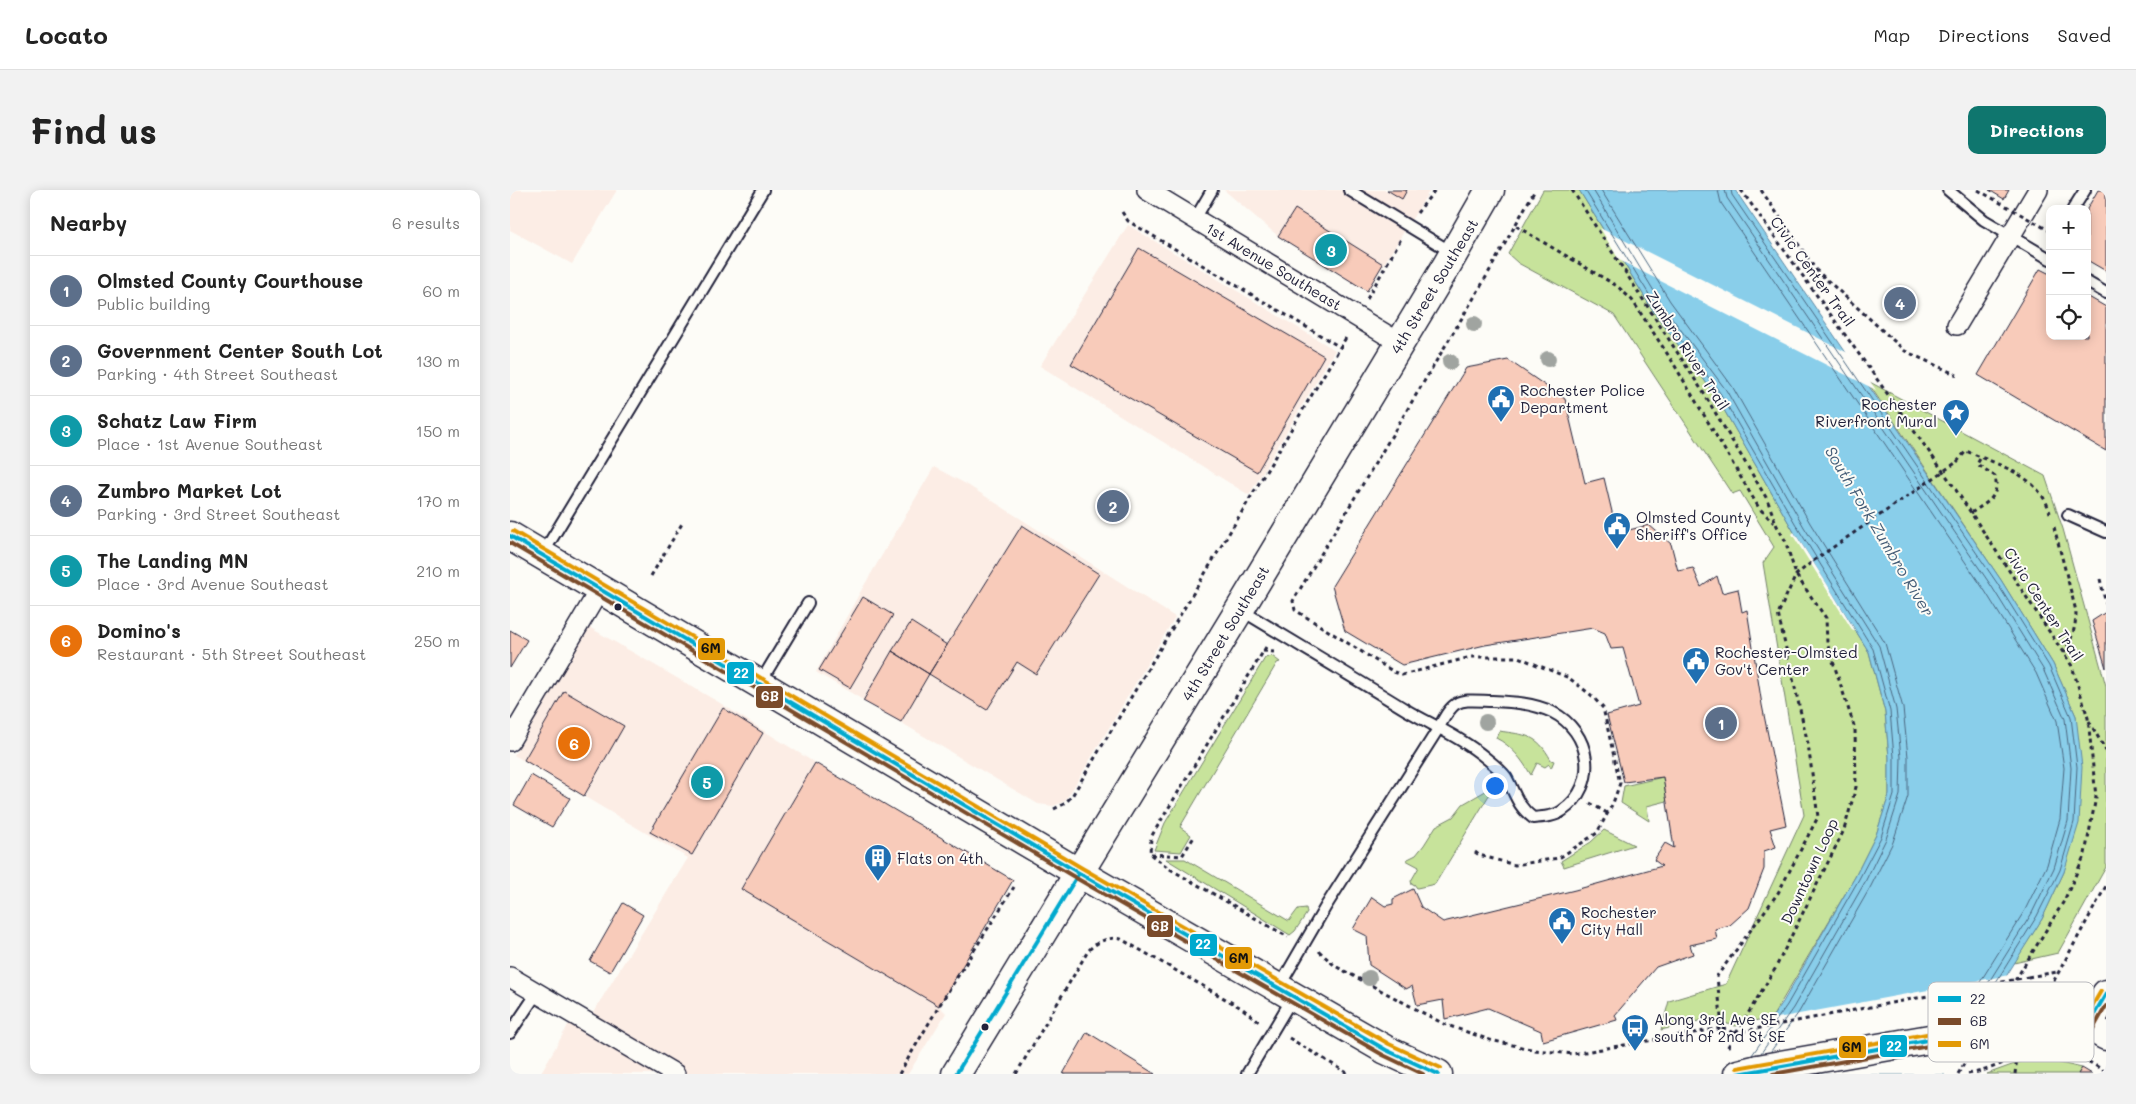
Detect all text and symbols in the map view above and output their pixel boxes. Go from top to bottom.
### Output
text: Locato [25,19,108,50]
text: Map [1873,23,1910,47]
text: Directions [1938,23,2030,47]
text: Saved [2058,23,2111,47]
button: Directions [1968,106,2106,154]
text: Find us [30,107,157,153]
map controls [2046,205,2091,340]
button: + [2046,205,2091,250]
text: Nearby [50,209,127,236]
text: 6 results [392,212,460,233]
street label: Civic Center Trail [1766,212,1860,330]
street label: 4th Street Southeast [1386,215,1482,357]
street label: 1st Avenue Southeast [1202,217,1346,315]
pin: 3 [1315,231,1347,269]
button: − [2046,250,2091,295]
text: Olmsted County Courthouse [97,268,363,293]
text: 1 [62,280,70,301]
text: 60 m [423,280,460,301]
pin: 4 [1884,284,1916,322]
street label: Zumbro River Trail [1642,287,1734,413]
text: Public building [97,293,210,314]
button: locate [2046,295,2091,340]
text: Government Center South Lot [97,338,383,363]
text: 2 [62,350,70,371]
text: 130 m [416,350,460,371]
text: Parking · 4th Street Southeast [97,363,338,384]
place label: Rochester Police Department [1520,380,1645,417]
public building icon: Rochester Police Department [1486,384,1516,423]
place label: Rochester Riverfront Mural [1815,394,1937,431]
place icon: Rochester Riverfront Mural [1941,398,1971,437]
text: Schatz Law Firm [97,408,257,433]
text: 3 [61,420,71,441]
text: 150 m [416,420,460,441]
text: Place · 1st Avenue Southeast [97,433,323,454]
water label: South Fork Zumbro River [1821,442,1939,620]
text: Zumbro Market Lot [97,478,282,503]
pin: 2 [1097,487,1129,525]
text: 4 [61,490,71,511]
text: 170 m [416,490,460,511]
text: Parking · 3rd Street Southeast [97,503,340,524]
place label: Olmsted County Sheriff's Office [1636,507,1752,544]
public building icon: Olmsted County Sheriff's Office [1602,511,1632,550]
street label: Civic Center Trail [2000,543,2088,665]
text: The Landing MN [97,548,248,573]
text: 5 [61,560,71,581]
text: 210 m [416,560,460,581]
street label: 4th Street Southeast [1177,562,1273,704]
text: Place · 3rd Avenue Southeast [97,573,328,594]
unlabelled marker [613,602,623,612]
text: Domino's [97,618,181,643]
text: 6 [61,630,71,651]
text: 250 m [414,630,460,651]
line badge: 6M [697,637,726,661]
text: 6M [701,638,721,657]
place label: Rochester-Olmsted Gov't Center [1715,642,1857,679]
text: Restaurant · 5th Street Southeast [97,643,366,664]
public building icon: Rochester-Olmsted Gov't Center [1681,646,1711,685]
line badge: 22 [726,661,755,685]
text: 22 [733,663,749,682]
line badge: 6B [755,685,784,709]
text: 6B [761,686,779,705]
pin: 1 [1705,704,1737,742]
pin: 6 [558,724,590,762]
pin: 5 [691,763,723,801]
your location [1482,773,1508,799]
street label: Downtown Loop [1776,815,1842,927]
building icon: Flats on 4th [863,843,893,882]
place label: Flats on 4th [897,848,983,868]
place label: Rochester City Hall [1581,902,1657,939]
public building icon: Rochester City Hall [1547,906,1577,945]
line badge: 6B [1146,914,1174,938]
text: 6B [1151,916,1169,935]
line badge: 22 [1189,933,1218,957]
text: 22 [1195,934,1211,953]
line badge: 6M [1224,946,1253,970]
text: 6M [1229,948,1249,967]
legend [1928,982,2094,1062]
text: 22 [1970,989,1986,1008]
place label: Along 3rd Ave SE south of 2nd St SE [1654,1009,1786,1046]
text: 6B [1970,1011,1987,1030]
bus stop icon: Along 3rd Ave SE south of 2nd St SE [1620,1013,1650,1052]
unlabelled marker [980,1022,990,1032]
line badge: 22 [1879,1034,1908,1058]
text: 6M [1970,1034,1990,1053]
line badge: 6M [1838,1035,1867,1059]
text: 22 [1886,1036,1902,1055]
text: 6M [1842,1037,1862,1056]

